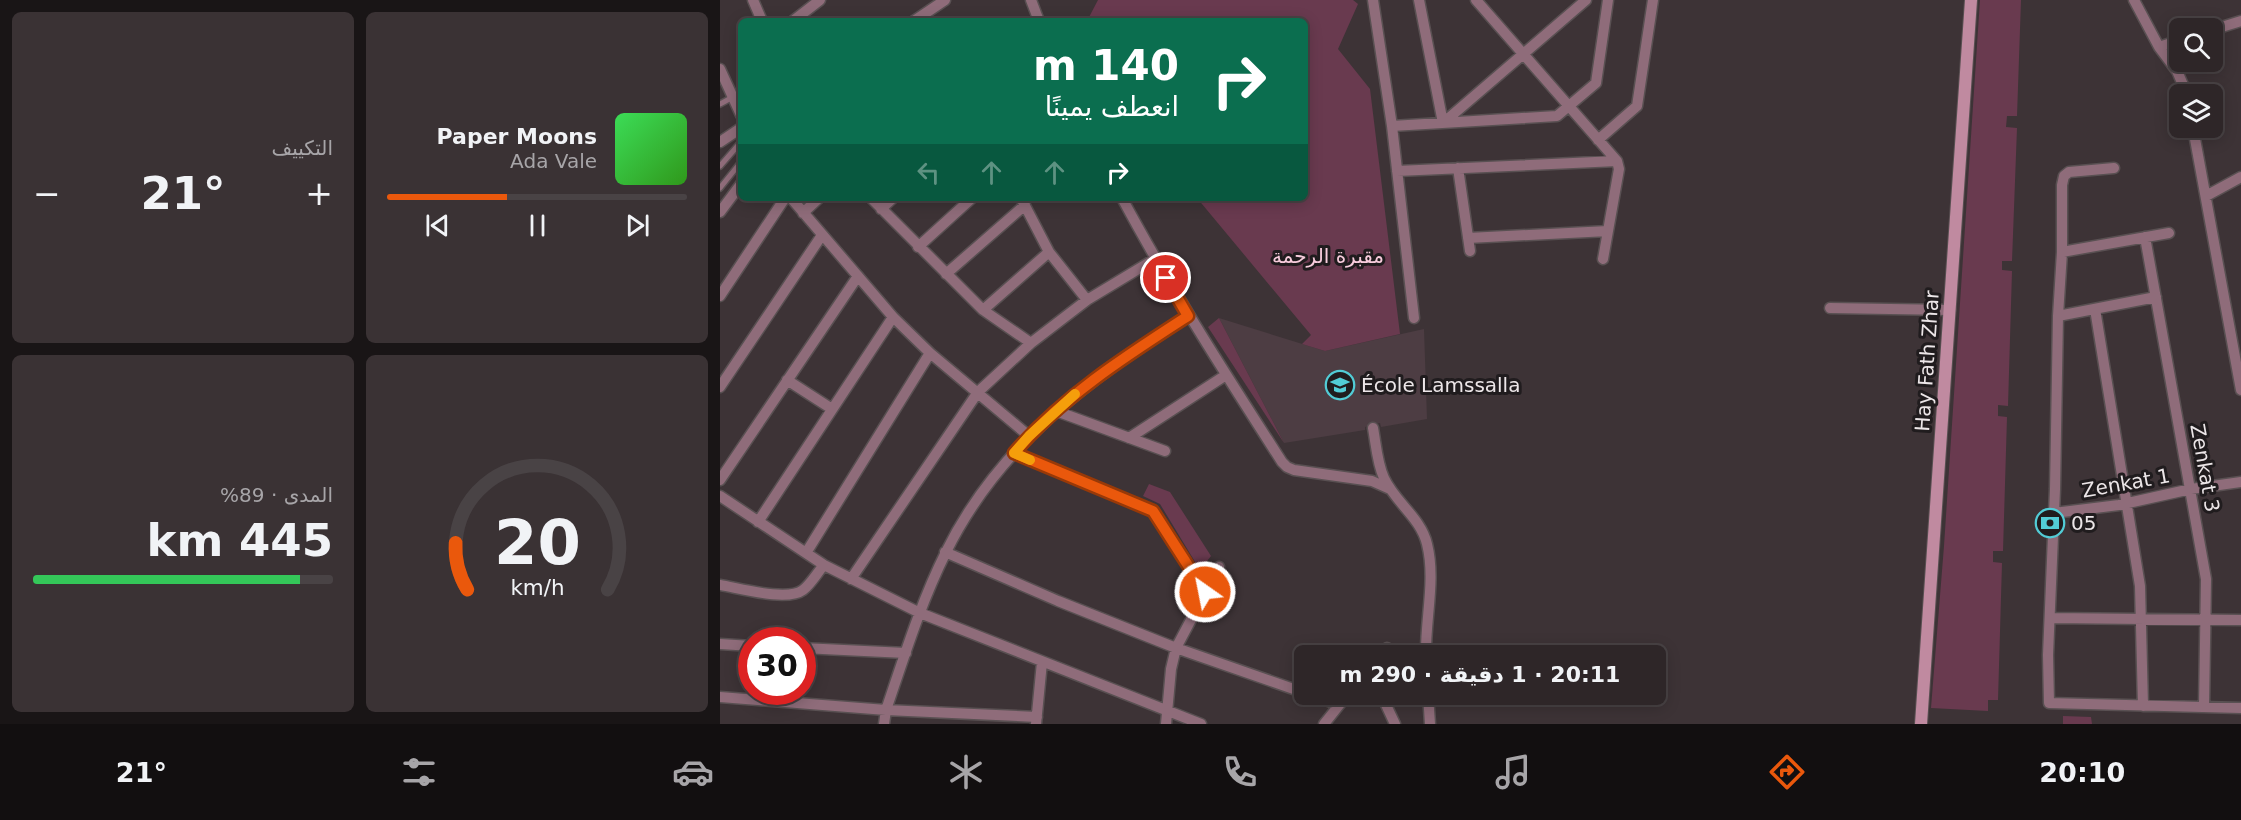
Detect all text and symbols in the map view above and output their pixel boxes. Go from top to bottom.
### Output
map controls [2169,18,2223,138]
button: search [2169,18,2223,72]
text: 140 m [1033,41,1179,90]
icon: right [1200,42,1278,120]
button: layers [2169,84,2223,138]
text: انعطف يمينًا [1045,91,1179,122]
text: Paper Moons [437,124,597,149]
text: التكييف [271,136,333,160]
text: Ada Vale [510,149,597,173]
icon: left [912,156,945,189]
icon: ahead [975,156,1008,189]
icon: ahead [1038,156,1071,189]
icon: right [1101,156,1134,189]
text: 21° [140,167,226,220]
text: − [33,174,61,213]
text: + [305,174,333,213]
icon: previous [421,209,454,242]
icon: pause [521,209,554,242]
icon: next [621,209,654,242]
park label: مقبرة الرحمة [1272,244,1384,268]
pin [1140,252,1191,303]
icon: arrive [1149,261,1182,294]
street label: Hay Fath Zhar [1910,289,1944,432]
school or university icon: École Lamssalla [1324,369,1356,401]
place label: École Lamssalla [1361,373,1520,397]
street label: Zenkat 3 [2185,422,2225,514]
street label: Zenkat 1 [2080,463,2172,503]
text: المدى · 89% [220,483,333,507]
text: 20 [494,506,580,579]
bank icon: 05 [2034,507,2066,539]
place label: 05 [2071,511,2096,535]
text: 445 km [147,514,333,567]
position arrow [1173,560,1237,624]
text: km/h [510,576,564,601]
speed limit sign: 30 [738,627,816,705]
text: 20:11 · 1 دقيقة · 290 m [1340,662,1620,687]
icon: filters [398,751,440,793]
icon: car [672,751,714,793]
icon: climate [945,751,987,793]
icon: phone [1219,751,1261,793]
icon: music [1492,751,1534,793]
icon: directions [1766,751,1808,793]
text: 21° [116,757,167,788]
text: 20:10 [2039,757,2125,788]

